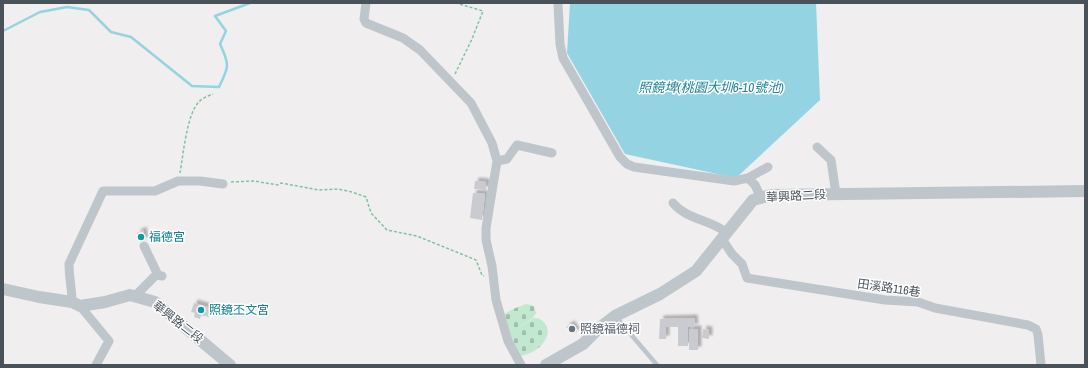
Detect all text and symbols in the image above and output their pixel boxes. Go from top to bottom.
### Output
water label: 照鏡埤(桃園大圳6-10號池) [638,79,784,96]
street label: 華興路二段 [766,186,826,206]
place label: 福德宮 [149,229,185,245]
marker: 福德宮 [136,232,146,242]
street label: 田溪路116巷 [856,276,922,300]
street label: 華興路二段 [149,297,207,347]
place label: 照鏡丕文宮 [209,302,269,318]
marker: 照鏡丕文宮 [196,305,206,315]
place label: 照鏡福德祠 [580,321,640,337]
marker: 照鏡福德祠 [567,324,577,334]

